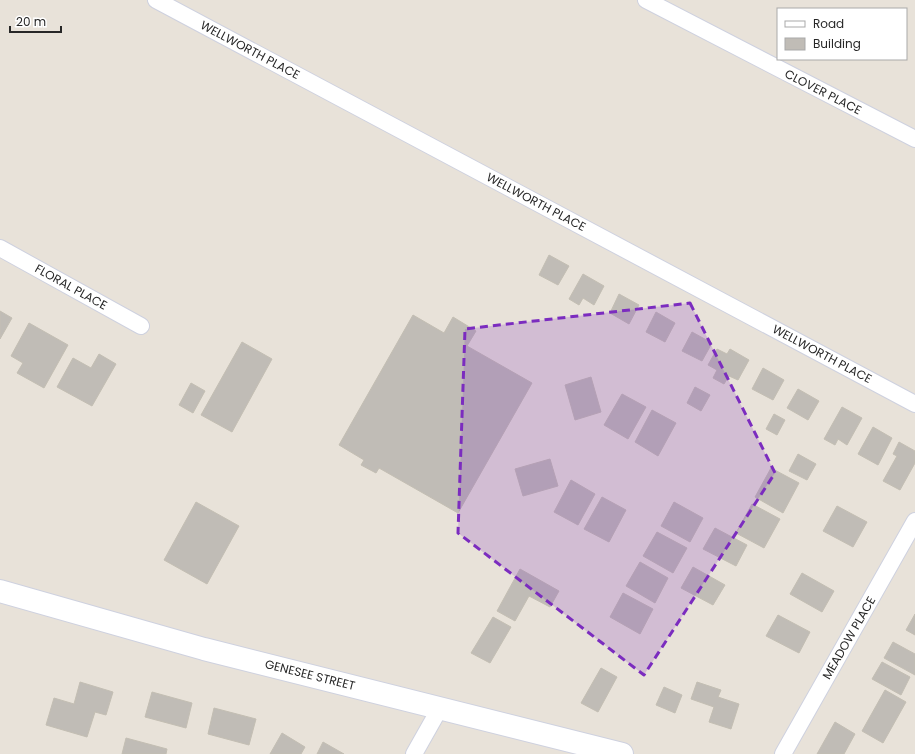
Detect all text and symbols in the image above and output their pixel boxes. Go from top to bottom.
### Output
scale bar [10,8,61,34]
legend [777,8,907,60]
text: 20 m [16,13,46,30]
text: Road [813,15,844,32]
street label: WELLWORTH PLACE [198,16,303,83]
text: Building [813,35,861,52]
street label: CLOVER PLACE [782,65,865,118]
street label: WELLWORTH PLACE [484,168,589,235]
street label: FLORAL PLACE [32,260,110,313]
street label: WELLWORTH PLACE [770,320,875,387]
street label: MEADOW PLACE [818,593,879,682]
street label: GENESEE STREET [263,655,357,694]

